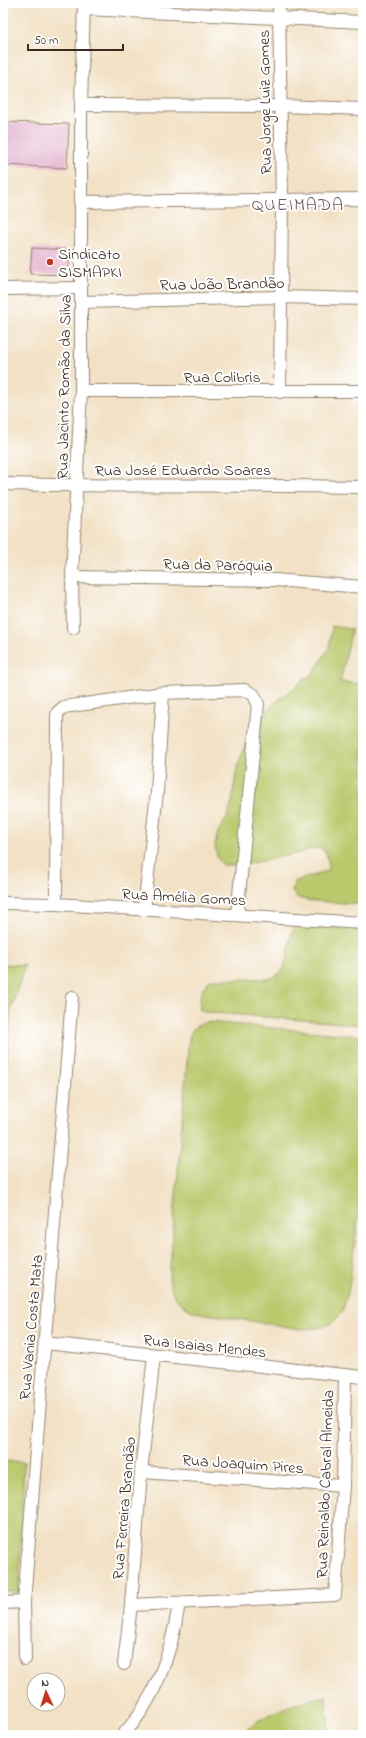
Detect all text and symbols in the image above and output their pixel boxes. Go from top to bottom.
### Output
scale bar [28,26,123,52]
street label: Rua Jorge Luiz Gomes [253,29,279,175]
text: 50 m [34,32,58,50]
district label: QUEIMADA [252,193,344,219]
place label: Sindicato SISMAPKI [58,243,122,285]
marker: Sindicato SISMAPKI [45,257,55,267]
street label: Rua João Brandão [159,272,285,298]
street label: Rua Jacinto Romão da Silva [51,294,79,480]
street label: Rua Colibris [183,366,261,390]
street label: Rua José Eduardo Soares [95,459,271,483]
street label: Rua da Paróquia [163,553,273,579]
street label: Rua Amélia Gomes [121,883,247,913]
street label: Rua Vania Costa Mata [14,1254,50,1401]
street label: Rua Isaias Mendes [142,1329,268,1365]
street label: Rua Reinaldo Cabral Almeida [311,1389,341,1579]
street label: Rua Ferreira Brandão [107,1436,143,1581]
street label: Rua Joaquim Pires [181,1449,304,1481]
north arrow [26,1672,66,1712]
text: N [41,1675,50,1691]

